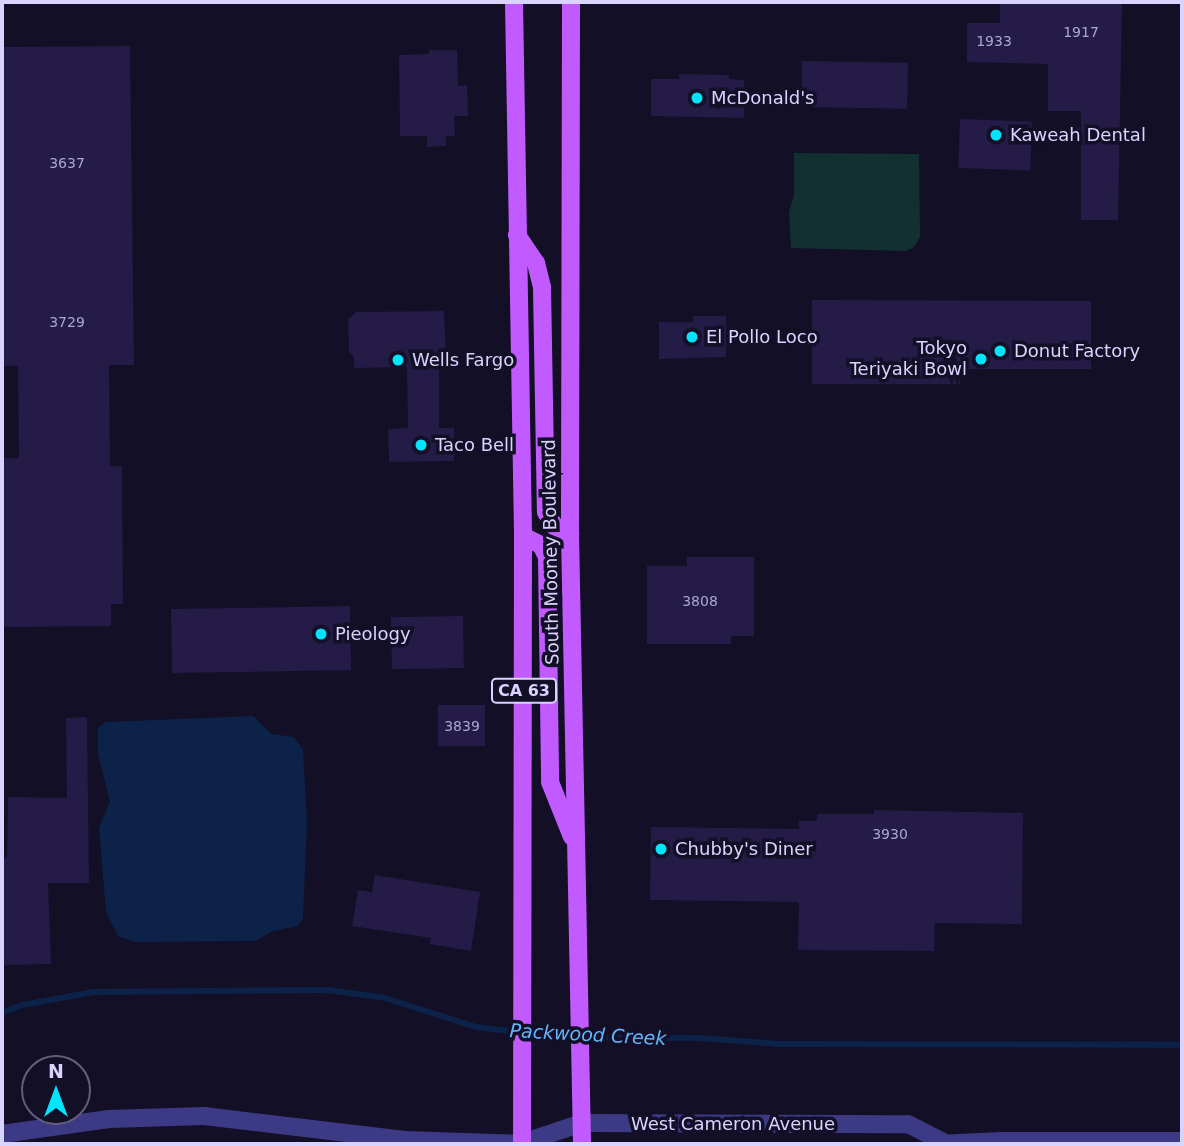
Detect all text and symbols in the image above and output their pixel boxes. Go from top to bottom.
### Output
house number: 1917 [1063,24,1099,40]
house number: 1933 [976,33,1012,49]
place label: McDonald's [711,87,814,109]
marker: McDonald's [689,90,705,106]
place label: Kaweah Dental [1010,124,1146,146]
marker: Kaweah Dental [988,127,1004,143]
house number: 3637 [49,155,85,171]
house number: 3729 [49,314,85,330]
place label: El Pollo Loco [706,326,818,348]
marker: El Pollo Loco [684,329,700,345]
place label: Tokyo Teriyaki Bowl [850,338,967,380]
place label: Donut Factory [1014,340,1140,362]
marker: Donut Factory [992,343,1008,359]
place label: Wells Fargo [412,349,514,371]
marker: Tokyo Teriyaki Bowl [973,351,989,367]
marker: Wells Fargo [390,352,406,368]
place label: Taco Bell [435,434,514,456]
marker: Taco Bell [413,437,429,453]
street label: South Mooney Boulevard [538,439,564,665]
house number: 3808 [682,593,718,609]
place label: Pieology [335,623,411,645]
marker: Pieology [313,626,329,642]
road number: CA 63 [491,678,557,704]
house number: 3839 [444,718,480,734]
house number: 3930 [872,826,908,842]
place label: Chubby's Diner [675,838,813,860]
marker: Chubby's Diner [653,841,669,857]
water label: Packwood Creek [509,1020,667,1050]
north arrow [21,1055,91,1125]
text: N [48,1060,64,1082]
street label: West Cameron Avenue [631,1113,835,1135]

